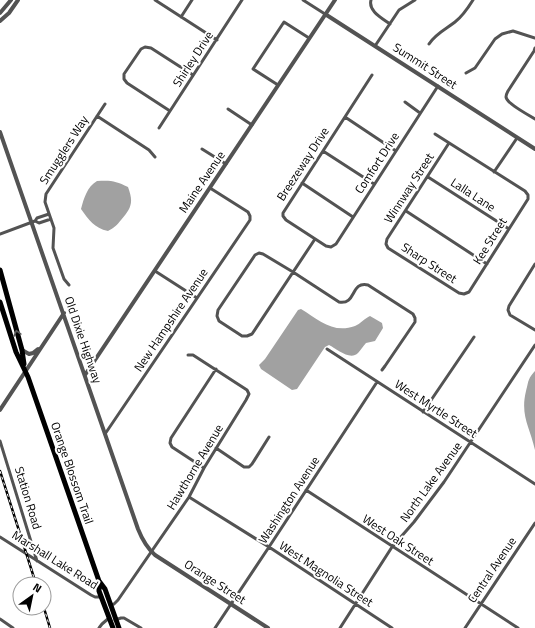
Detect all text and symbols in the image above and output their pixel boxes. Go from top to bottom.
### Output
street label: Shirley Drive [167,27,218,90]
street label: Summit Street [389,38,462,94]
street label: Smugglers Way [34,111,93,188]
street label: Breezeway Drive [272,123,334,204]
street label: Comfort Drive [349,128,404,197]
street label: Maine Avenue [174,147,229,217]
street label: Winnway Street [379,148,439,227]
street label: Lalla Lane [447,173,500,216]
street label: Kee Street [468,213,512,268]
street label: Sharp Street [398,237,462,288]
street label: New Hampshire Avenue [129,264,212,375]
street label: Old Dixie Highway [60,294,107,386]
one-way arrow [13,330,22,337]
street label: West Myrtle Street [391,375,482,443]
street label: Orange Blossom Trail [46,419,99,526]
street label: Hawthorne Avenue [161,420,228,513]
street label: North Lake Avenue [395,438,466,526]
street label: Washington Avenue [253,452,324,547]
street label: Station Road [10,464,47,532]
street label: West Oak Street [359,509,439,570]
street label: Marshall Lake Road [8,525,102,594]
street label: Central Avenue [462,533,521,607]
street label: West Magnolia Street [275,536,378,612]
street label: Orange Street [181,554,251,609]
north arrow [12,576,52,616]
text: N [30,579,45,596]

